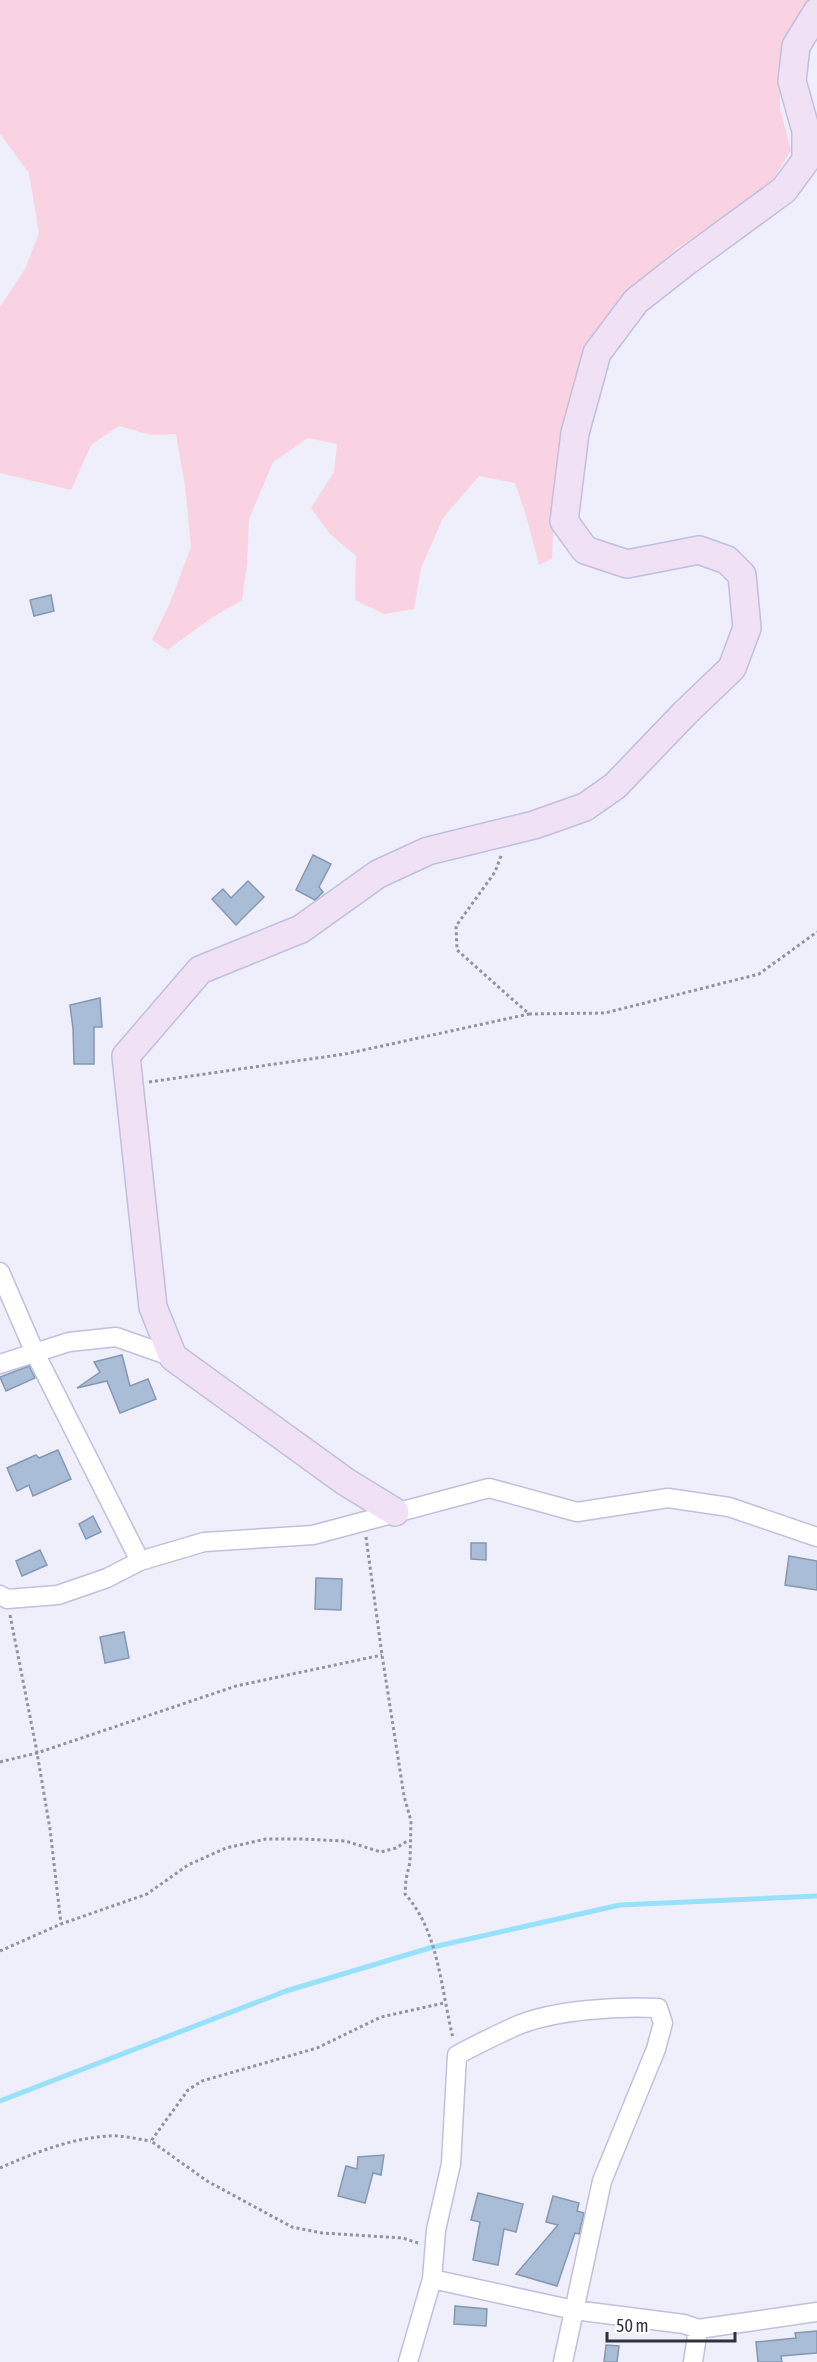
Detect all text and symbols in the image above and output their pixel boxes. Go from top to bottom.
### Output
scale bar [607,2305,734,2343]
text: 50 m [616,2315,648,2336]

